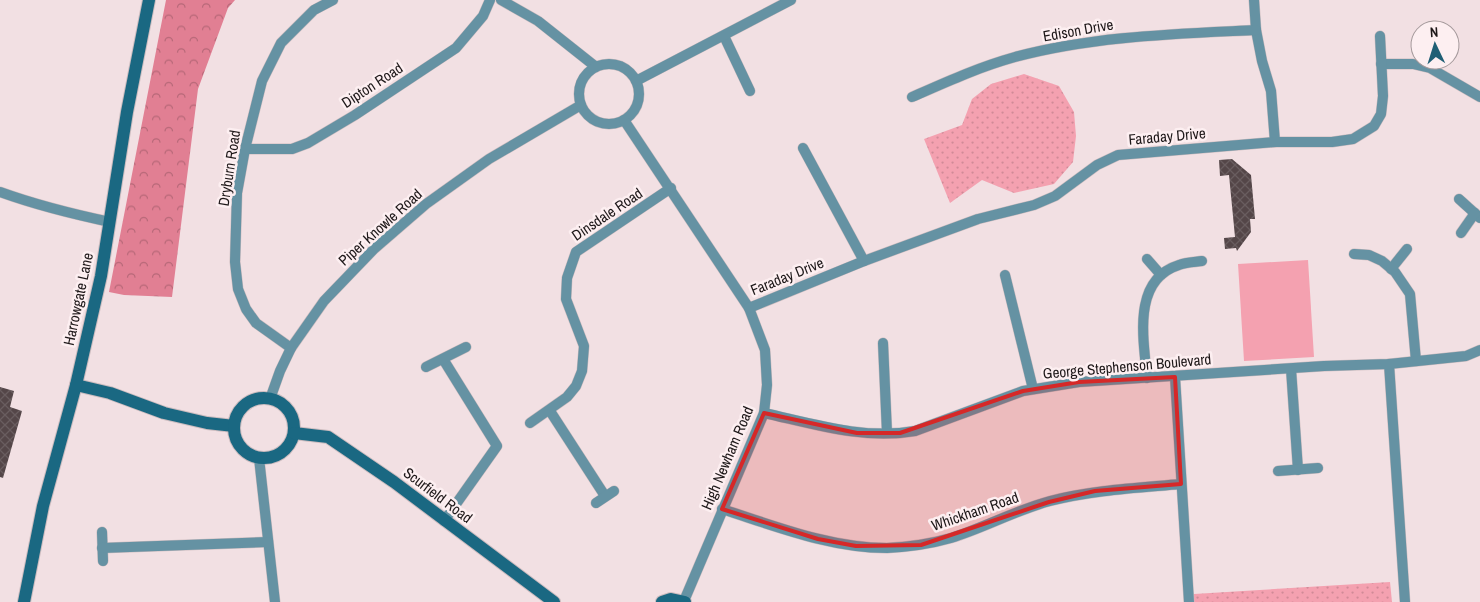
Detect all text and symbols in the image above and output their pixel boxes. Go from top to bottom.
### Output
street label: Edison Drive [1041,13,1115,47]
north arrow [1410,20,1460,70]
text: N [1429,23,1439,41]
street label: Dipton Road [337,57,407,113]
street label: Faraday Drive [1128,122,1207,150]
street label: Dryburn Road [213,129,245,207]
street label: Dinsdale Road [567,183,647,245]
street label: Piper Knowle Road [334,184,426,270]
street label: Harrowgate Lane [58,251,98,347]
street label: Faraday Drive [747,252,827,300]
street label: George Stephenson Boulevard [1042,348,1212,384]
street label: High Newham Road [696,403,758,513]
street label: Scurfield Road [399,462,477,528]
street label: Whickham Road [929,486,1021,536]

